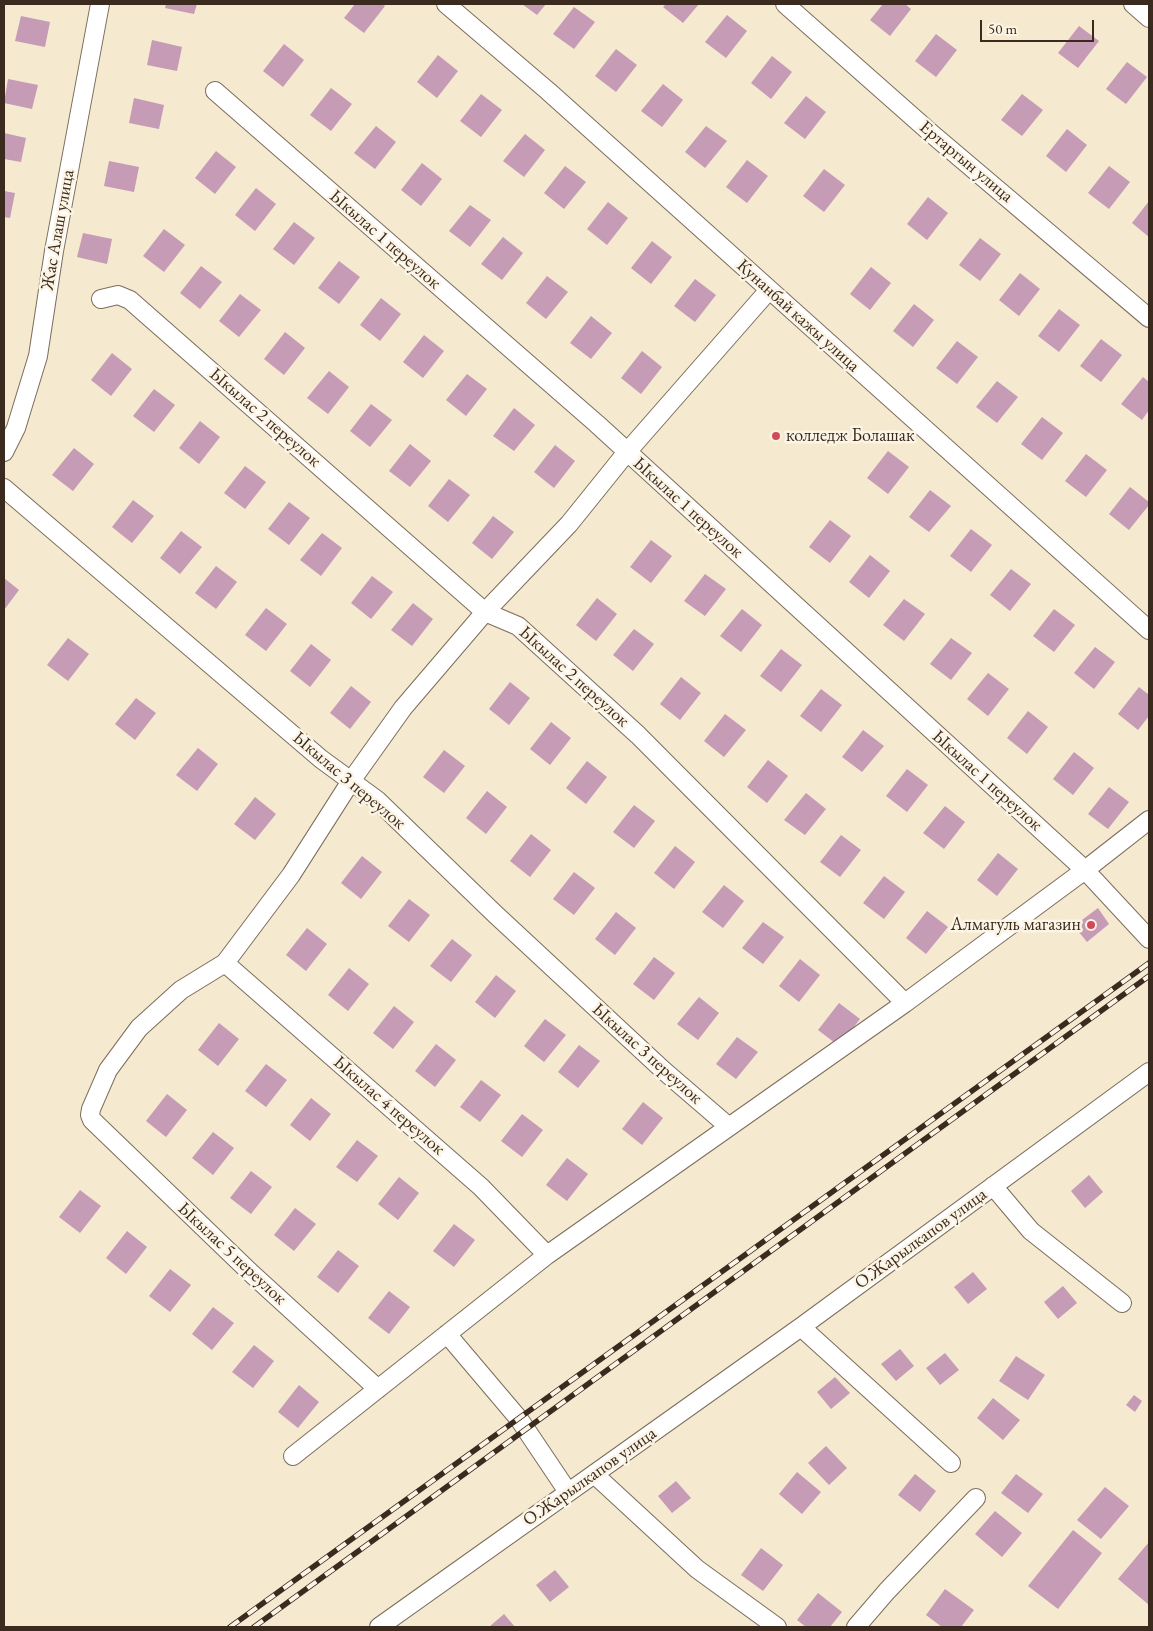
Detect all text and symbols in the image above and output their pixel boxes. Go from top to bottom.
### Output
scale bar [983,10,1097,42]
text: 50 m [988,19,1017,38]
street label: Ертаргын улица [915,117,1017,207]
street label: Жас Алаш улица [37,168,79,292]
street label: Ыкылас 1 переулок [325,186,445,294]
street label: Кунанбай кажы улица [732,255,864,377]
street label: Ыкылас 2 переулок [205,364,325,472]
place label: колледж Болашак [786,425,915,447]
marker: колледж Болашак [770,430,782,442]
street label: Ыкылас 1 переулок [629,453,747,563]
street label: Ыкылас 2 переулок [515,622,633,732]
street label: Ыкылас 1 переулок [928,726,1046,836]
street label: Ыкылас 3 переулок [288,728,410,834]
place label: Алмагуль магазин [951,914,1081,936]
marker: Алмагуль магазин [1085,919,1097,931]
street label: Ыкылас 3 переулок [588,999,706,1109]
street label: Ыкылас 4 переулок [329,1052,449,1160]
street label: О.Жарылкапов улица [851,1184,991,1294]
street label: Ыкылас 5 переулок [173,1198,291,1310]
street label: О.Жарылкапов улица [519,1423,661,1531]

